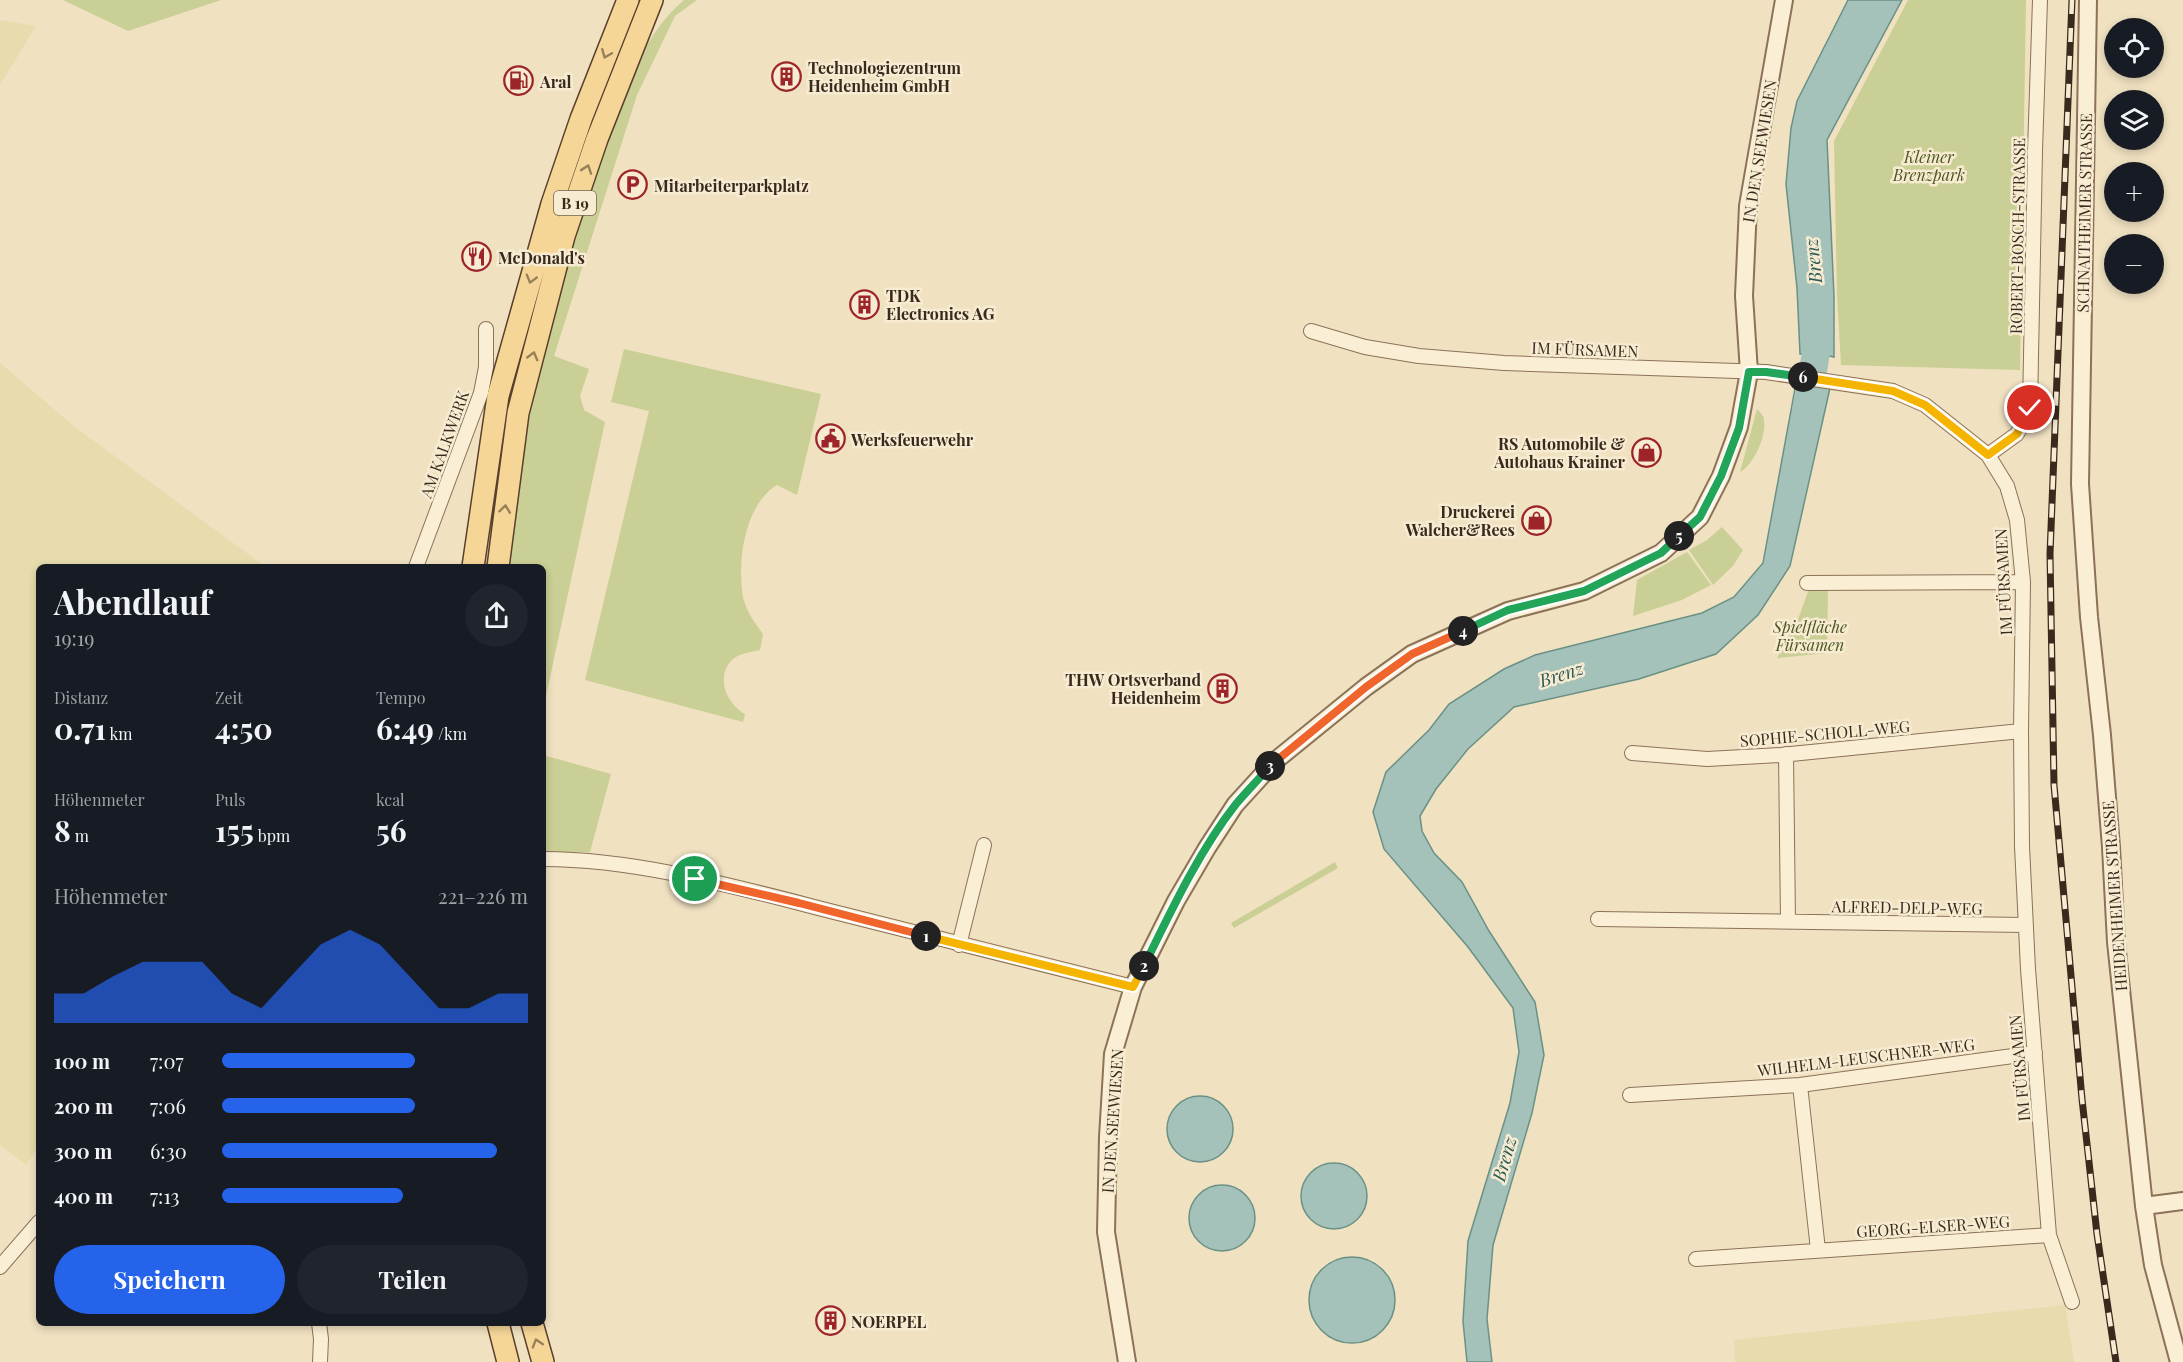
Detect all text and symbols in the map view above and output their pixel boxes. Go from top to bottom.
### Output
map controls [2104,18,2164,294]
button: locate [2104,18,2164,78]
one-way arrow [601,49,614,59]
place label: Technologiezentrum Heidenheim GmbH [808,57,961,96]
building icon: Technologiezentrum Heidenheim GmbH [771,60,803,92]
fuel station icon: Aral [503,65,535,97]
place label: Aral [539,71,571,92]
street label: IN DEN SEEWIESEN [1737,78,1781,224]
button: layers [2104,90,2164,150]
street label: SCHNAITHEIMER STRASSE [2072,113,2096,313]
street label: ROBERT-BOSCH-STRASSE [2005,138,2029,334]
park label: Kleiner Brenzpark [1892,146,1965,185]
button: + [2104,162,2164,222]
one-way arrow [579,164,592,175]
parking icon: Mitarbeiterparkplatz [617,169,649,201]
place label: Mitarbeiterparkplatz [654,175,809,196]
road number: B 19 [554,191,596,215]
button: − [2104,234,2164,294]
water label: Brenz [1799,236,1827,286]
restaurant icon: McDonald's [461,241,493,273]
place label: McDonald's [498,247,585,268]
one-way arrow [526,273,538,284]
place label: TDK Electronics AG [886,285,995,324]
building icon: TDK Electronics AG [849,288,881,320]
street label: IM FÜRSAMEN [1531,337,1639,361]
one-way arrow [525,352,538,362]
pin: 6 [1788,362,1818,392]
text: 6 [1799,366,1807,387]
pin [2004,382,2055,433]
street label: AM KALKWERK [414,387,473,502]
icon: check [2013,391,2046,424]
public building icon: Werksfeuerwehr [814,423,846,455]
place label: Werksfeuerwehr [850,429,974,450]
place label: RS Automobile & Autohaus Krainer [1493,433,1626,472]
shop icon: RS Automobile & Autohaus Krainer [1630,436,1662,468]
place label: Druckerei Walcher&Rees [1404,501,1515,540]
one-way arrow [498,504,511,513]
shop icon: Druckerei Walcher&Rees [1520,504,1552,536]
pin: 5 [1664,521,1694,551]
text: 5 [1675,525,1683,546]
street label: IM FÜRSAMEN [1990,528,2016,636]
text: Abendlauf [54,579,211,623]
button: share [465,584,528,647]
pin: 4 [1448,616,1478,646]
park label: Spielfläche Fürsamen [1772,616,1847,655]
text: 4 [1459,620,1467,641]
text: 19:19 [54,624,94,651]
water label: Brenz [1535,655,1587,693]
place label: THW Ortsverband Heidenheim [1065,669,1202,708]
building icon: THW Ortsverband Heidenheim [1206,672,1238,704]
text: Distanz [54,687,108,708]
text: Zeit [215,687,243,708]
text: Tempo [376,687,426,708]
text: 0.71 [54,708,106,748]
text: 4:50 [215,708,273,748]
text: 6:49 [376,708,434,748]
street label: SOPHIE-SCHOLL-WEG [1739,715,1911,751]
text: km [106,723,133,744]
text: /km [434,723,467,744]
pin: 3 [1255,751,1285,781]
text: 3 [1266,755,1274,776]
text: Höhenmeter [54,789,145,810]
text: Puls [215,789,245,810]
text: kcal [376,789,405,810]
street label: HEIDENHEIMER STRASSE [2097,800,2131,992]
text: 8 [54,810,71,850]
text: 155 [215,810,254,850]
text: 56 [376,810,407,850]
text: m [71,825,89,846]
text: bpm [254,825,290,846]
pin [669,853,720,904]
icon: arrive [678,862,711,895]
text: Höhenmeter [54,882,167,909]
text: 221–226 m [438,882,528,909]
street label: ALFRED-DELP-WEG [1830,895,1983,919]
pin: 1 [911,921,941,951]
text: 1 [923,925,929,946]
pin: 2 [1129,951,1159,981]
text: 2 [1140,955,1148,976]
street label: IM FÜRSAMEN [2004,1014,2034,1122]
street label: WILHELM-LEUSCHNER-WEG [1755,1033,1976,1081]
text: 100 m [54,1047,110,1074]
text: 7:07 [150,1047,184,1074]
street label: IN DEN SEEWIESEN [1096,1048,1128,1194]
text: 200 m [54,1092,113,1119]
text: 7:06 [150,1092,186,1119]
water label: Brenz [1486,1133,1522,1185]
text: 300 m [54,1137,112,1164]
text: 6:30 [150,1137,187,1164]
text: 400 m [54,1182,113,1209]
text: 7:13 [150,1182,180,1209]
street label: GEORG-ELSER-WEG [1856,1210,2010,1242]
button: Speichern [54,1245,285,1314]
button: Teilen [297,1245,528,1314]
building icon: NOERPEL [814,1305,846,1337]
place label: NOERPEL [851,1311,927,1332]
one-way arrow [532,1338,544,1349]

